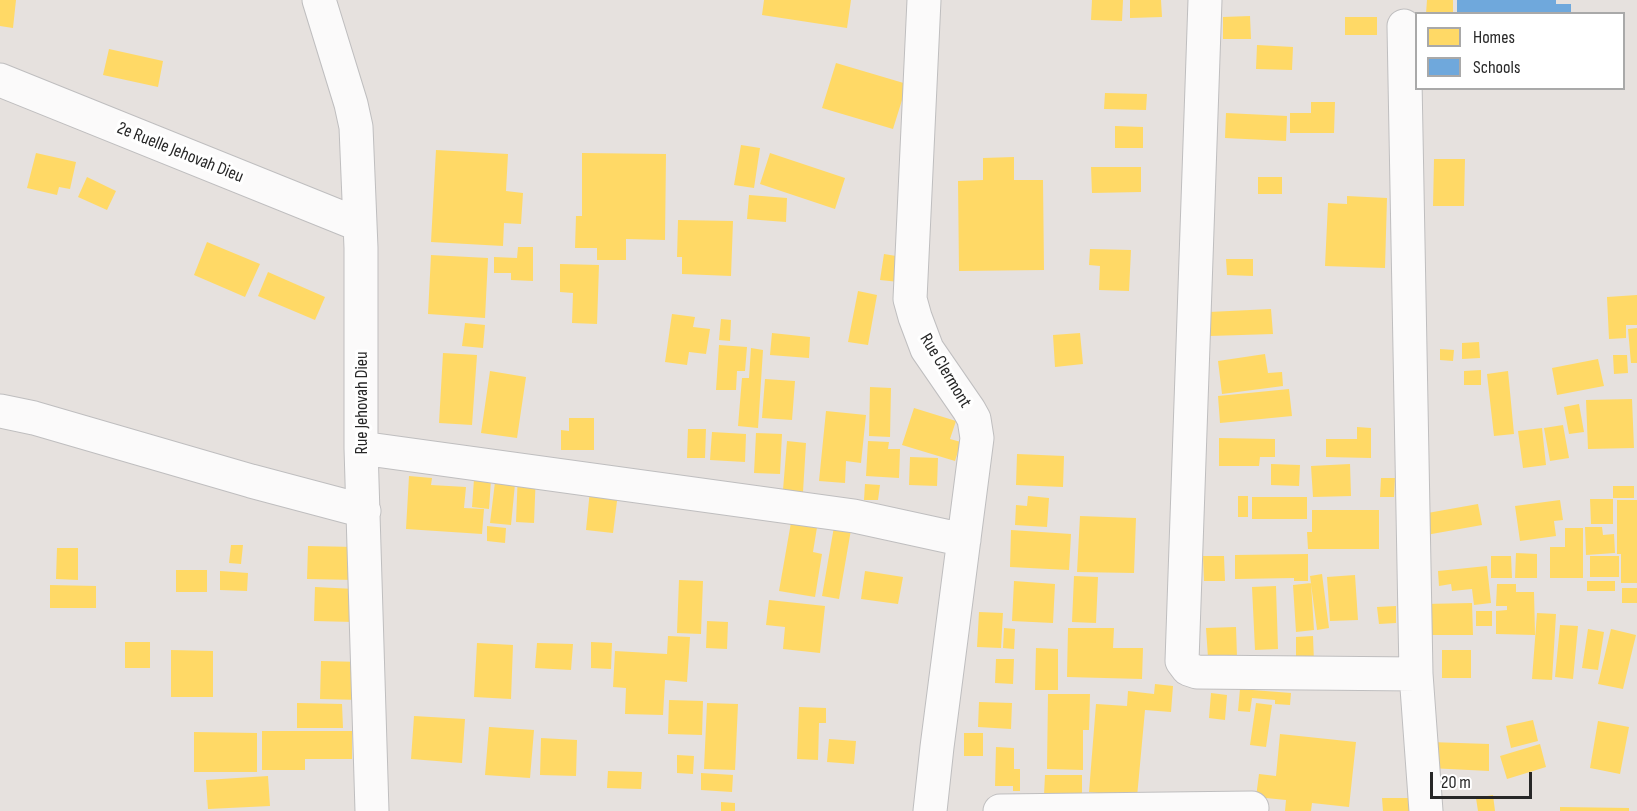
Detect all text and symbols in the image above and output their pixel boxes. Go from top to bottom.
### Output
legend [1415,12,1625,90]
text: Homes [1473,27,1515,48]
text: Schools [1473,57,1520,78]
street label: 2e Ruelle Jehovah Dieu [114,118,246,188]
street label: Rue Clermont [914,330,976,412]
street label: Rue Jehovah Dieu [351,351,373,455]
scale bar [1433,760,1535,798]
text: 20 m [1441,772,1471,793]

